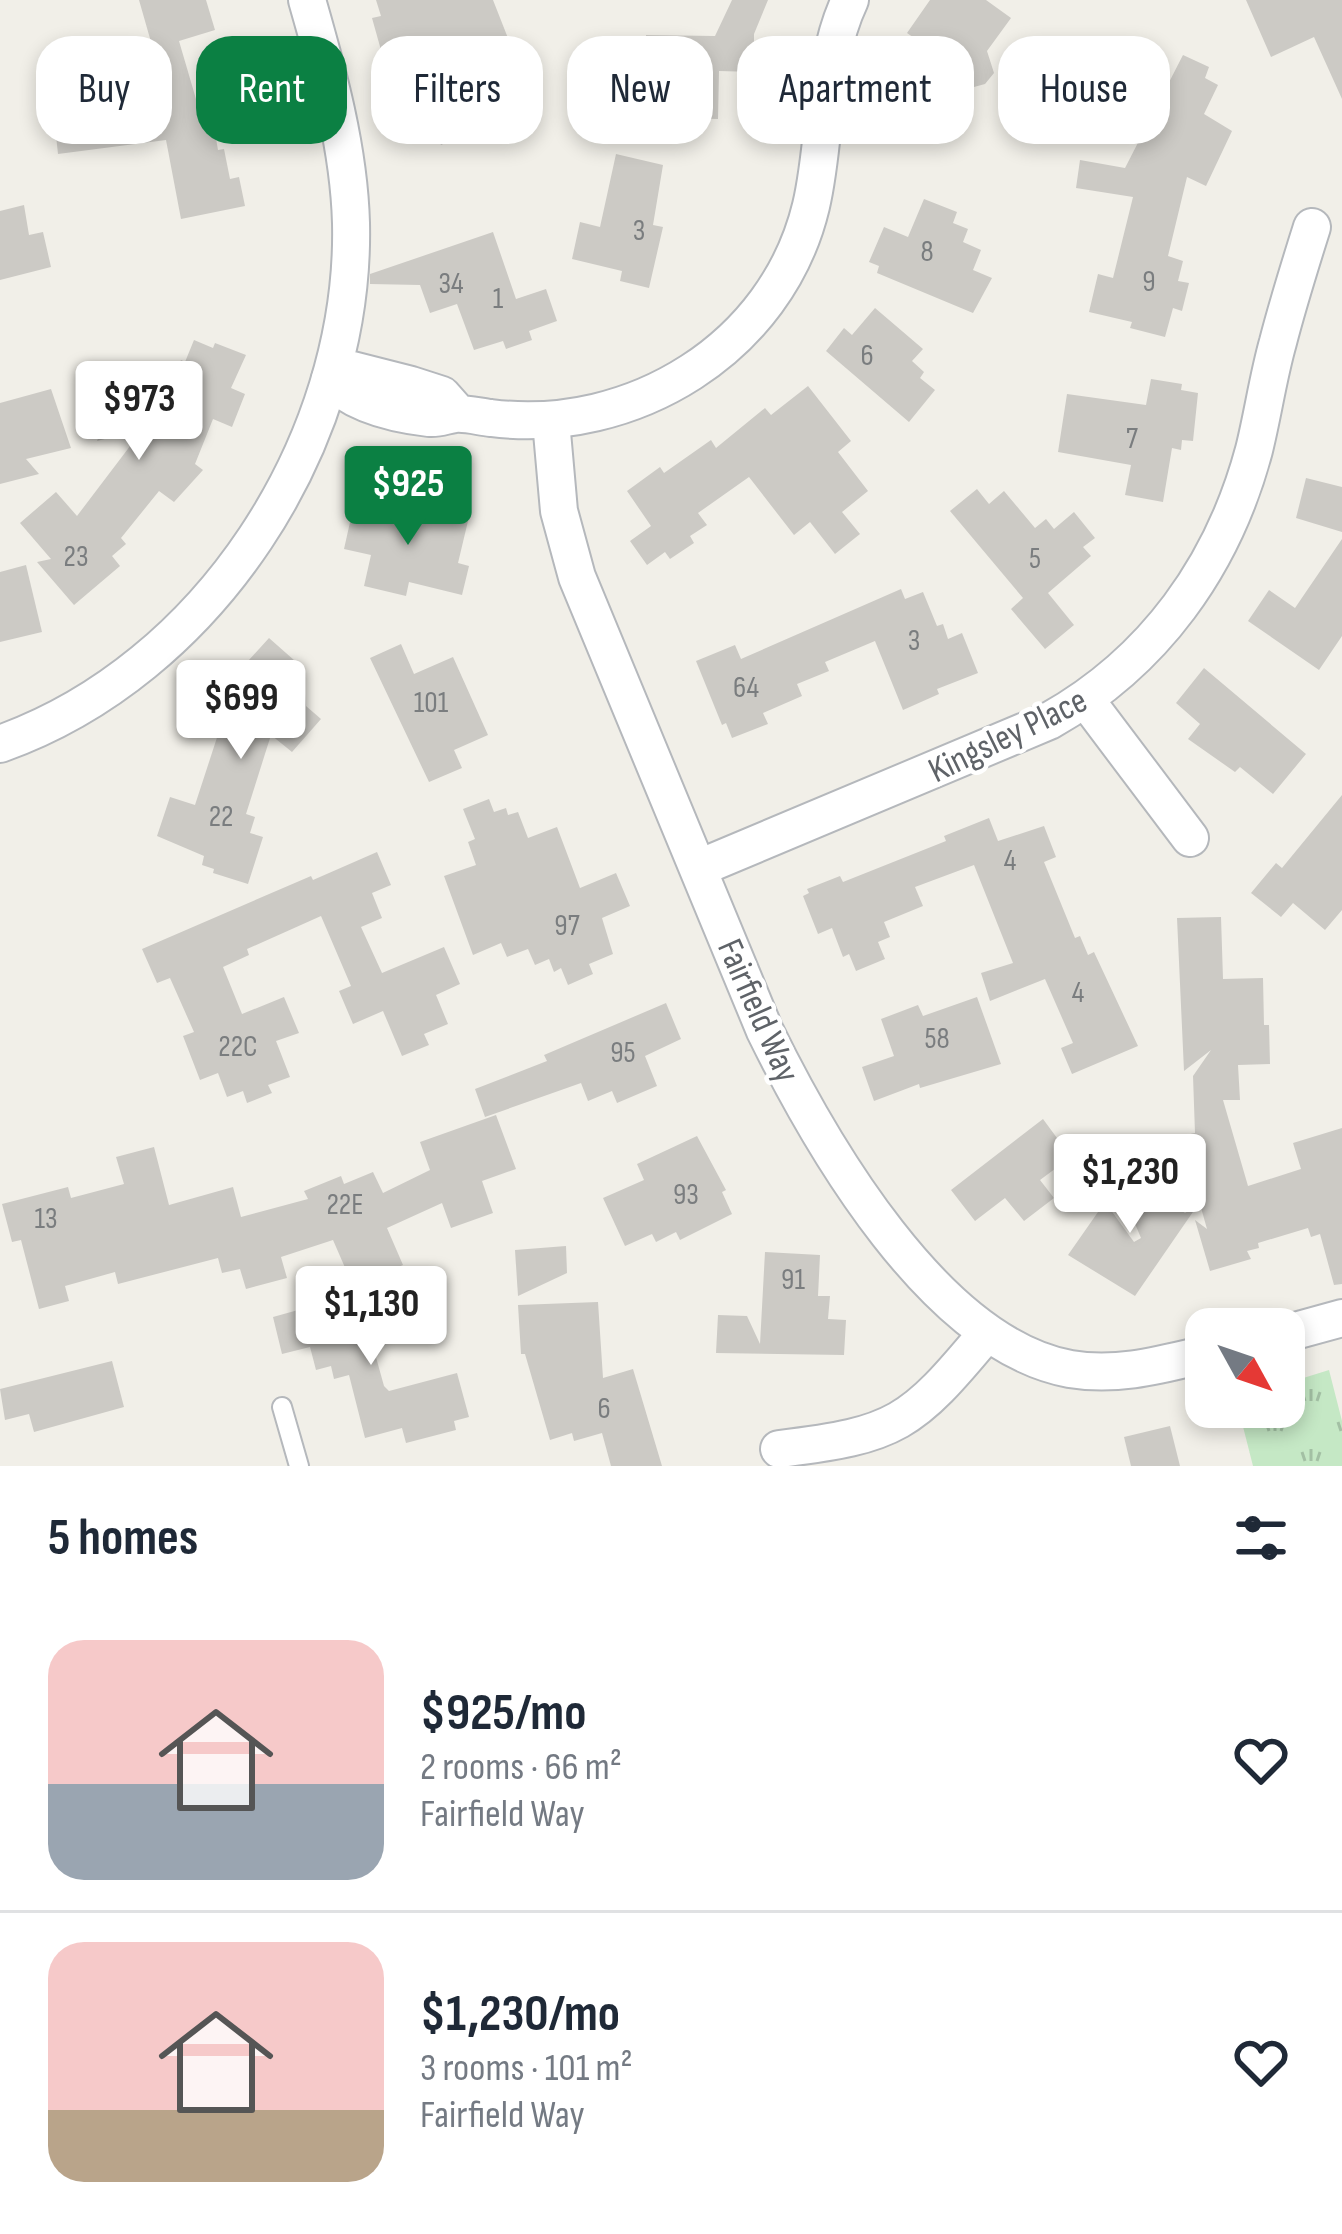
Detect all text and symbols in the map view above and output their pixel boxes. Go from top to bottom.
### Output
chip: Buy [36,36,172,144]
chip: Rent [196,36,347,144]
chip: Filters [371,36,543,144]
chip: New [567,36,713,144]
chip: Apartment [737,36,974,144]
chip: House [998,36,1170,144]
house number: 3 [633,213,645,249]
house number: 8 [920,234,934,270]
house number: 9 [1142,264,1156,300]
house number: 34 [438,266,464,302]
house number: 1 [493,281,504,317]
house number: 6 [860,338,874,374]
pin: $973 [68,361,210,463]
text: $973 [103,376,175,423]
house number: 7 [1126,421,1138,457]
pin: $925 [337,446,479,548]
text: $925 [372,461,444,508]
house number: 23 [64,539,89,575]
house number: 5 [1029,541,1041,577]
house number: 3 [908,623,920,659]
pin: $699 [170,660,312,762]
house number: 64 [733,670,759,706]
text: $699 [203,675,279,722]
street label: Kingsley Place [922,679,1094,793]
house number: 101 [414,685,449,721]
house number: 22 [209,799,233,835]
house number: 4 [1004,843,1016,879]
house number: 97 [554,908,580,944]
street label: Fairfield Way [707,933,808,1089]
house number: 4 [1072,975,1084,1011]
house number: 58 [924,1021,950,1057]
house number: 22C [218,1029,258,1065]
house number: 95 [610,1035,636,1071]
pin: $1,230 [1032,1134,1228,1236]
text: $1,230 [1081,1149,1179,1196]
house number: 93 [673,1177,699,1213]
house number: 22E [326,1187,364,1223]
house number: 13 [34,1201,58,1237]
house number: 91 [781,1262,805,1298]
pin: $1,130 [273,1266,469,1368]
text: $1,130 [323,1281,419,1328]
north arrow [1185,1308,1305,1428]
map controls [1185,1308,1305,1428]
house number: 6 [597,1391,611,1427]
icon: filters [1228,1505,1294,1571]
text: 5 homes [48,1508,198,1569]
text: $925/mo [420,1683,586,1744]
icon: home [144,1688,288,1832]
icon: heart [1228,1727,1294,1793]
text: 2 rooms · 66 m² [420,1744,622,1791]
text: Fairfield Way [420,1791,585,1838]
text: $1,230/mo [420,1984,620,2045]
icon: home [144,1990,288,2134]
icon: heart [1228,2029,1294,2095]
text: 3 rooms · 101 m² [420,2045,633,2092]
text: Fairfield Way [420,2092,585,2139]

